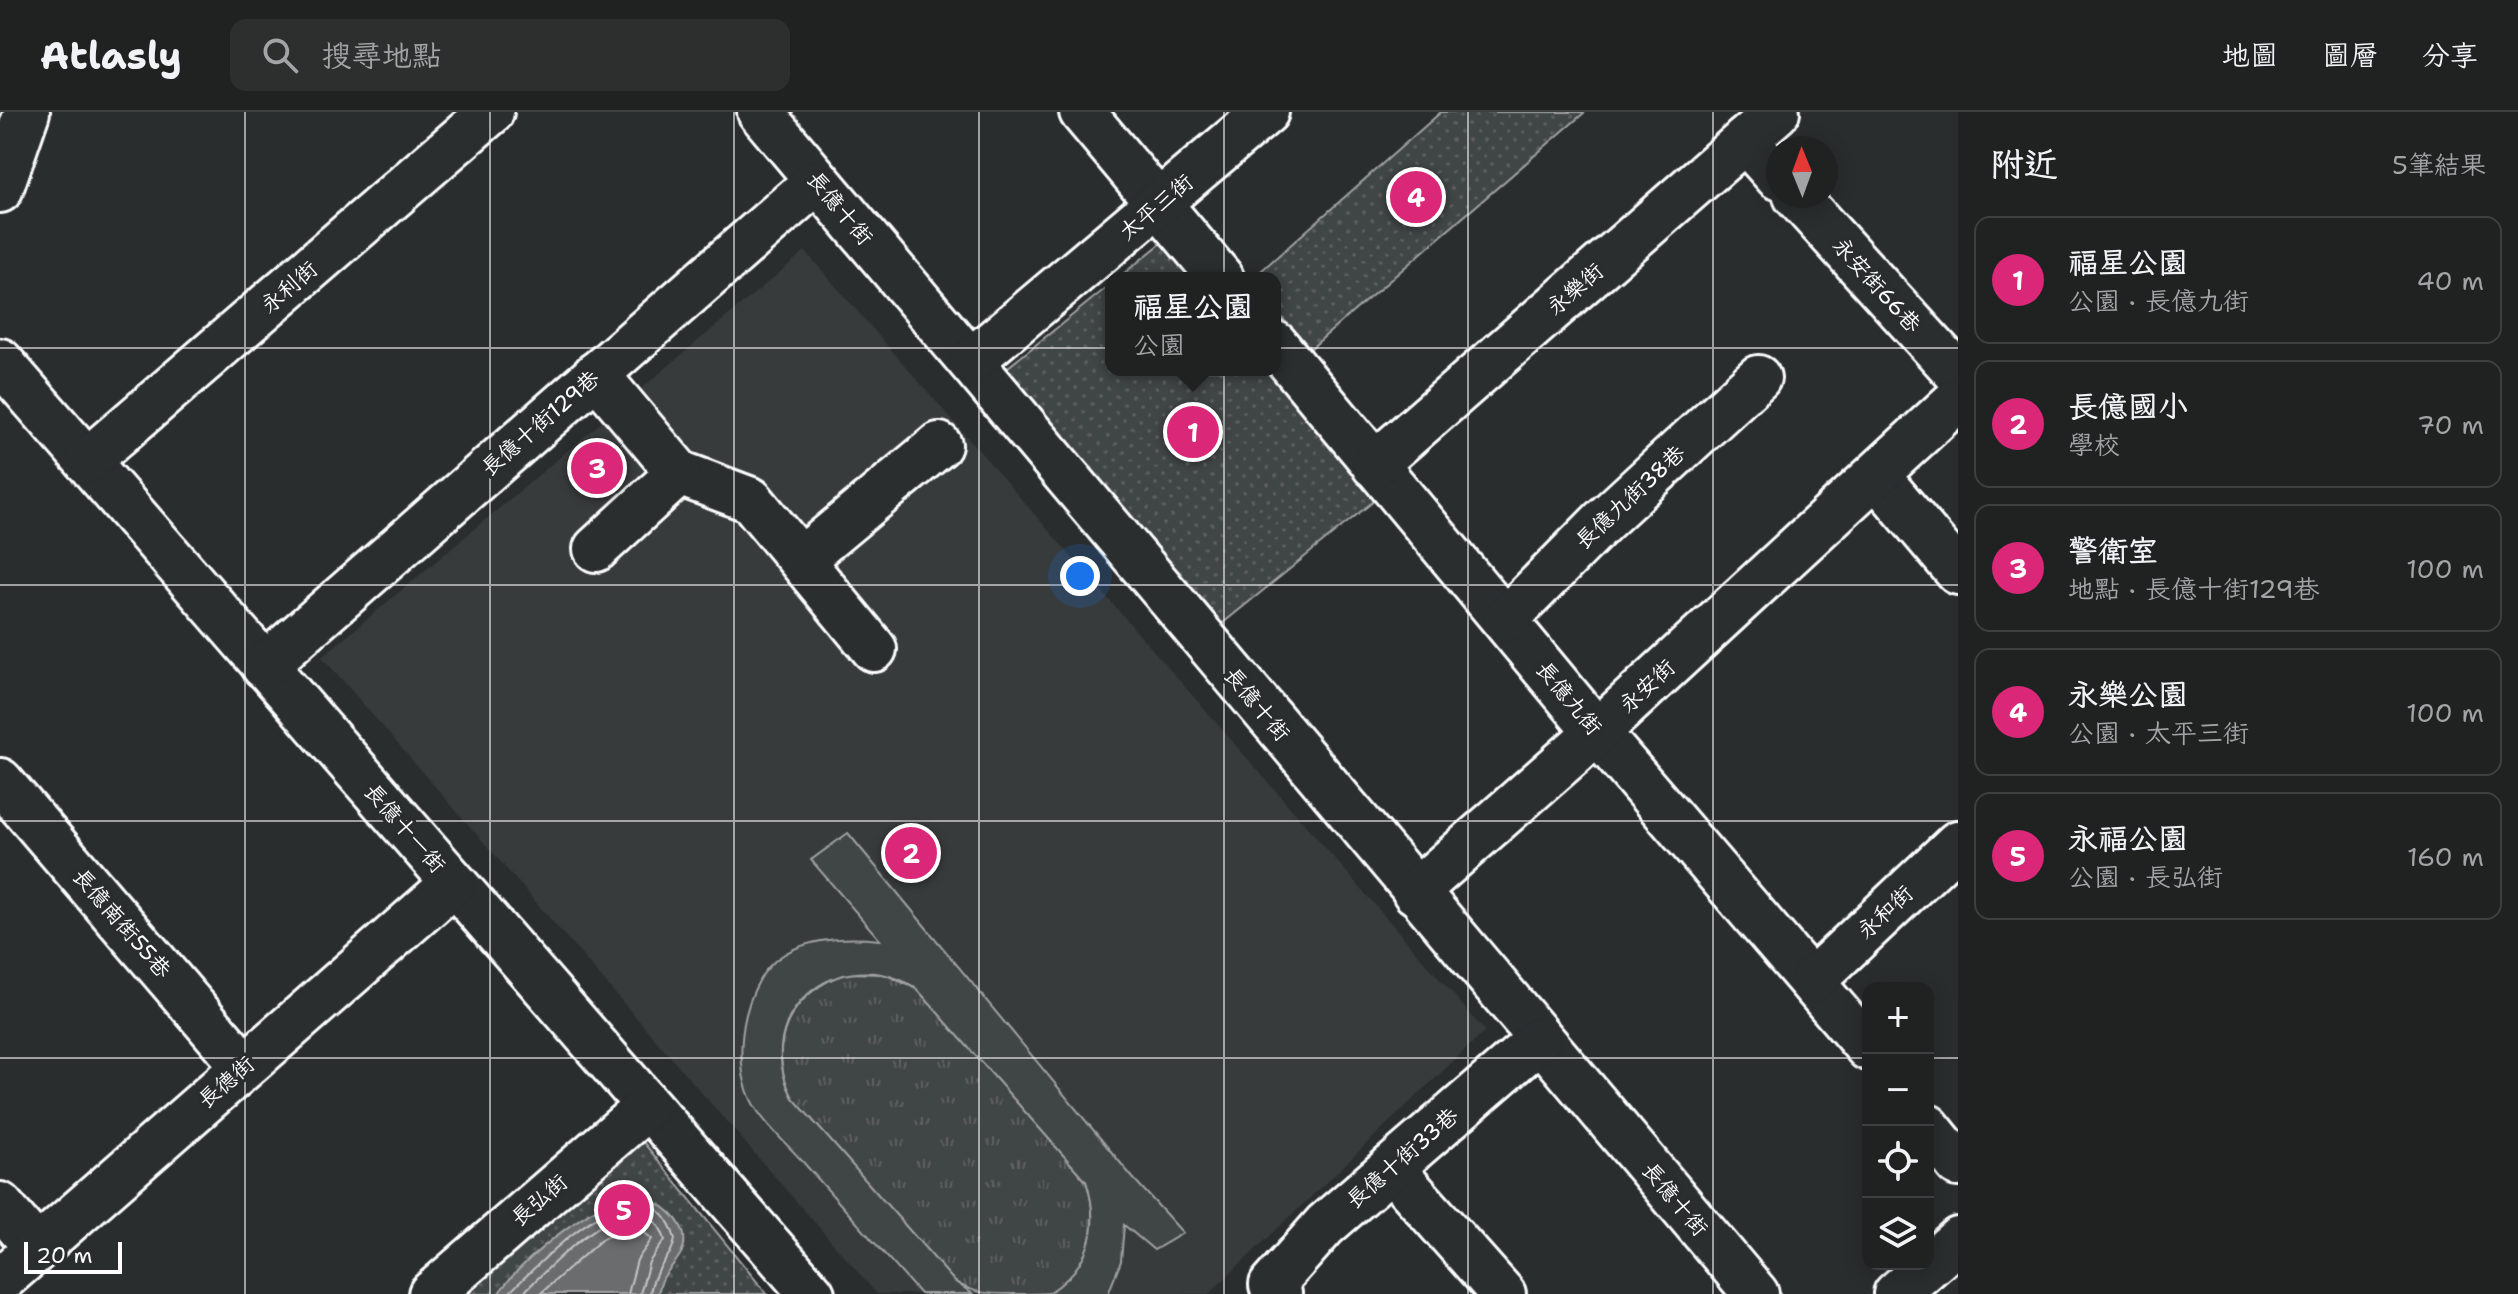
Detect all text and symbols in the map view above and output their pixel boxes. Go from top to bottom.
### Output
search box [230,19,790,91]
text: Atlasly [40,30,182,81]
icon: search [258,33,302,77]
text: 搜尋地點 [322,35,442,76]
text: 地圖 [2222,36,2278,74]
text: 圖層 [2322,36,2378,74]
text: 分享 [2422,36,2478,74]
north arrow [1766,136,1838,208]
text: 附近 [1990,141,2058,187]
text: 5筆結果 [2392,147,2486,182]
street label: 長億十街 [801,165,879,251]
pin: 4 [1390,167,1442,227]
street label: 太平三街 [1113,168,1199,246]
street label: 永安街66巷 [1827,231,1927,339]
text: 福星公園 [2068,242,2188,283]
street label: 永利街 [255,254,323,320]
street label: 永樂街 [1541,256,1609,322]
text: 1 [2012,263,2024,298]
text: 40 m [2417,263,2484,298]
popup [1105,272,1281,376]
text: 公園 · 長億九街 [2068,283,2249,318]
text: 福星公園 [1133,286,1253,327]
text: 公園 [1133,327,1185,362]
street label: 長億十街129巷 [475,364,605,482]
text: 長億國小 [2068,386,2188,427]
pin: 1 [1167,402,1219,462]
text: 2 [2009,407,2027,442]
text: 70 m [2417,407,2484,442]
text: 學校 [2068,427,2120,462]
pin: 3 [571,438,623,498]
street label: 長億九街38巷 [1569,439,1691,555]
text: 警衛室 [2068,530,2158,571]
text: 3 [2009,551,2027,586]
text: 100 m [2406,551,2484,586]
your location [1060,556,1100,596]
text: 地點 · 長億十街129巷 [2068,571,2320,606]
street label: 永安街 [1613,653,1681,719]
street label: 長億九街 [1530,655,1608,741]
street label: 長億十街 [1218,661,1296,747]
text: 永樂公園 [2068,674,2188,715]
text: 4 [2009,695,2027,730]
text: 100 m [2406,695,2484,730]
text: 公園 · 太平三街 [2068,715,2249,750]
street label: 長億十一街 [358,777,452,879]
text: 永福公園 [2068,818,2188,859]
pin: 2 [885,823,937,883]
text: 5 [2010,839,2026,874]
text: 160 m [2407,839,2484,874]
text: 公園 · 長弘街 [2068,859,2223,894]
street label: 長億南街55巷 [66,862,178,984]
street label: 永和街 [1851,879,1919,945]
map controls [1862,982,1934,1270]
button: + [1862,982,1934,1054]
street label: 長德街 [192,1049,260,1115]
button: − [1862,1054,1934,1126]
street label: 長億十街33巷 [1340,1101,1464,1215]
button: locate [1862,1126,1934,1198]
street label: 長億十街 [1636,1156,1714,1242]
street label: 長弘街 [505,1167,573,1233]
pin: 5 [598,1180,650,1240]
button: layers [1862,1198,1934,1270]
scale bar [24,1238,122,1274]
text: 20 m [36,1241,93,1270]

